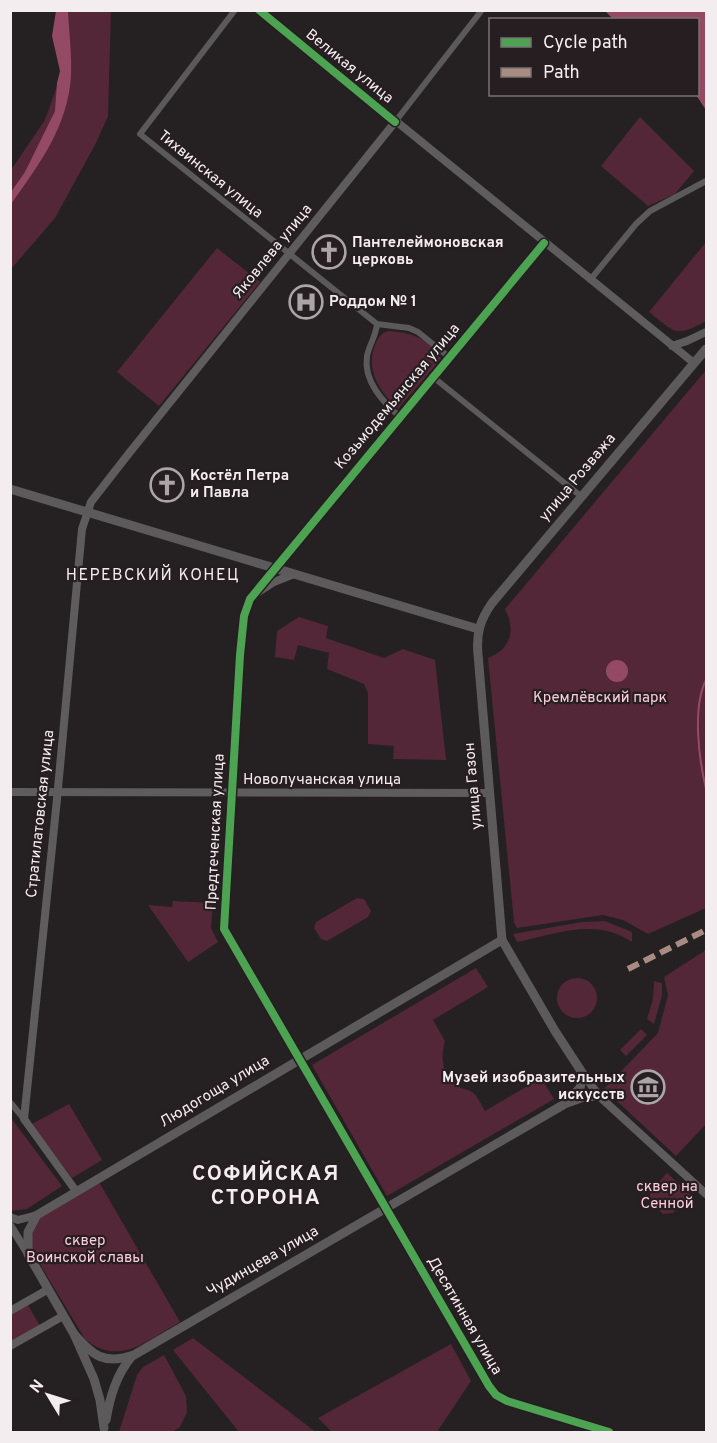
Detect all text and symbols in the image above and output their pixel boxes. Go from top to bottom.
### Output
legend [489,18,699,96]
street label: Великая улица [301,26,397,108]
text: Cycle path [543,32,628,55]
text: Path [543,62,580,85]
street label: Тихвинская улица [154,127,266,223]
street label: Яковлева улица [229,201,317,303]
church icon: Пантелеймоновская церковь [311,234,347,270]
place label: Пантелеймоновская церковь [352,234,504,270]
hospital icon: Роддом № 1 [288,284,324,320]
place label: Роддом № 1 [329,293,417,312]
street label: Козьмодемьянская улица [331,320,465,474]
street label: улица Розважа [535,430,621,526]
church icon: Костёл Петра и Павла [149,467,185,503]
place label: Костёл Петра и Павла [190,467,289,503]
district label: НЕРЕВСКИЙ КОНЕЦ [66,564,240,586]
park label: Кремлёвский парк [533,689,667,708]
street label: Стратилатовская улица [23,729,59,899]
street label: улица Газон [461,742,487,830]
street label: Предтеченская улица [202,753,230,911]
street label: Новолучанская улица [243,771,401,790]
street label: Людогоща улица [157,1052,273,1132]
place label: Музей изобразительных искусств [442,1069,625,1105]
museum icon: Музей изобразительных искусств [630,1069,666,1105]
district label: СОФИЙСКАЯ СТОРОНА [192,1160,340,1212]
park label: сквер на Сенной [636,1178,698,1214]
street label: Чудинцева улица [204,1222,322,1302]
park label: сквер Воинской славы [26,1232,144,1268]
street label: Десятинная улица [422,1253,506,1379]
north arrow [18,1365,78,1425]
text: N [26,1376,49,1398]

